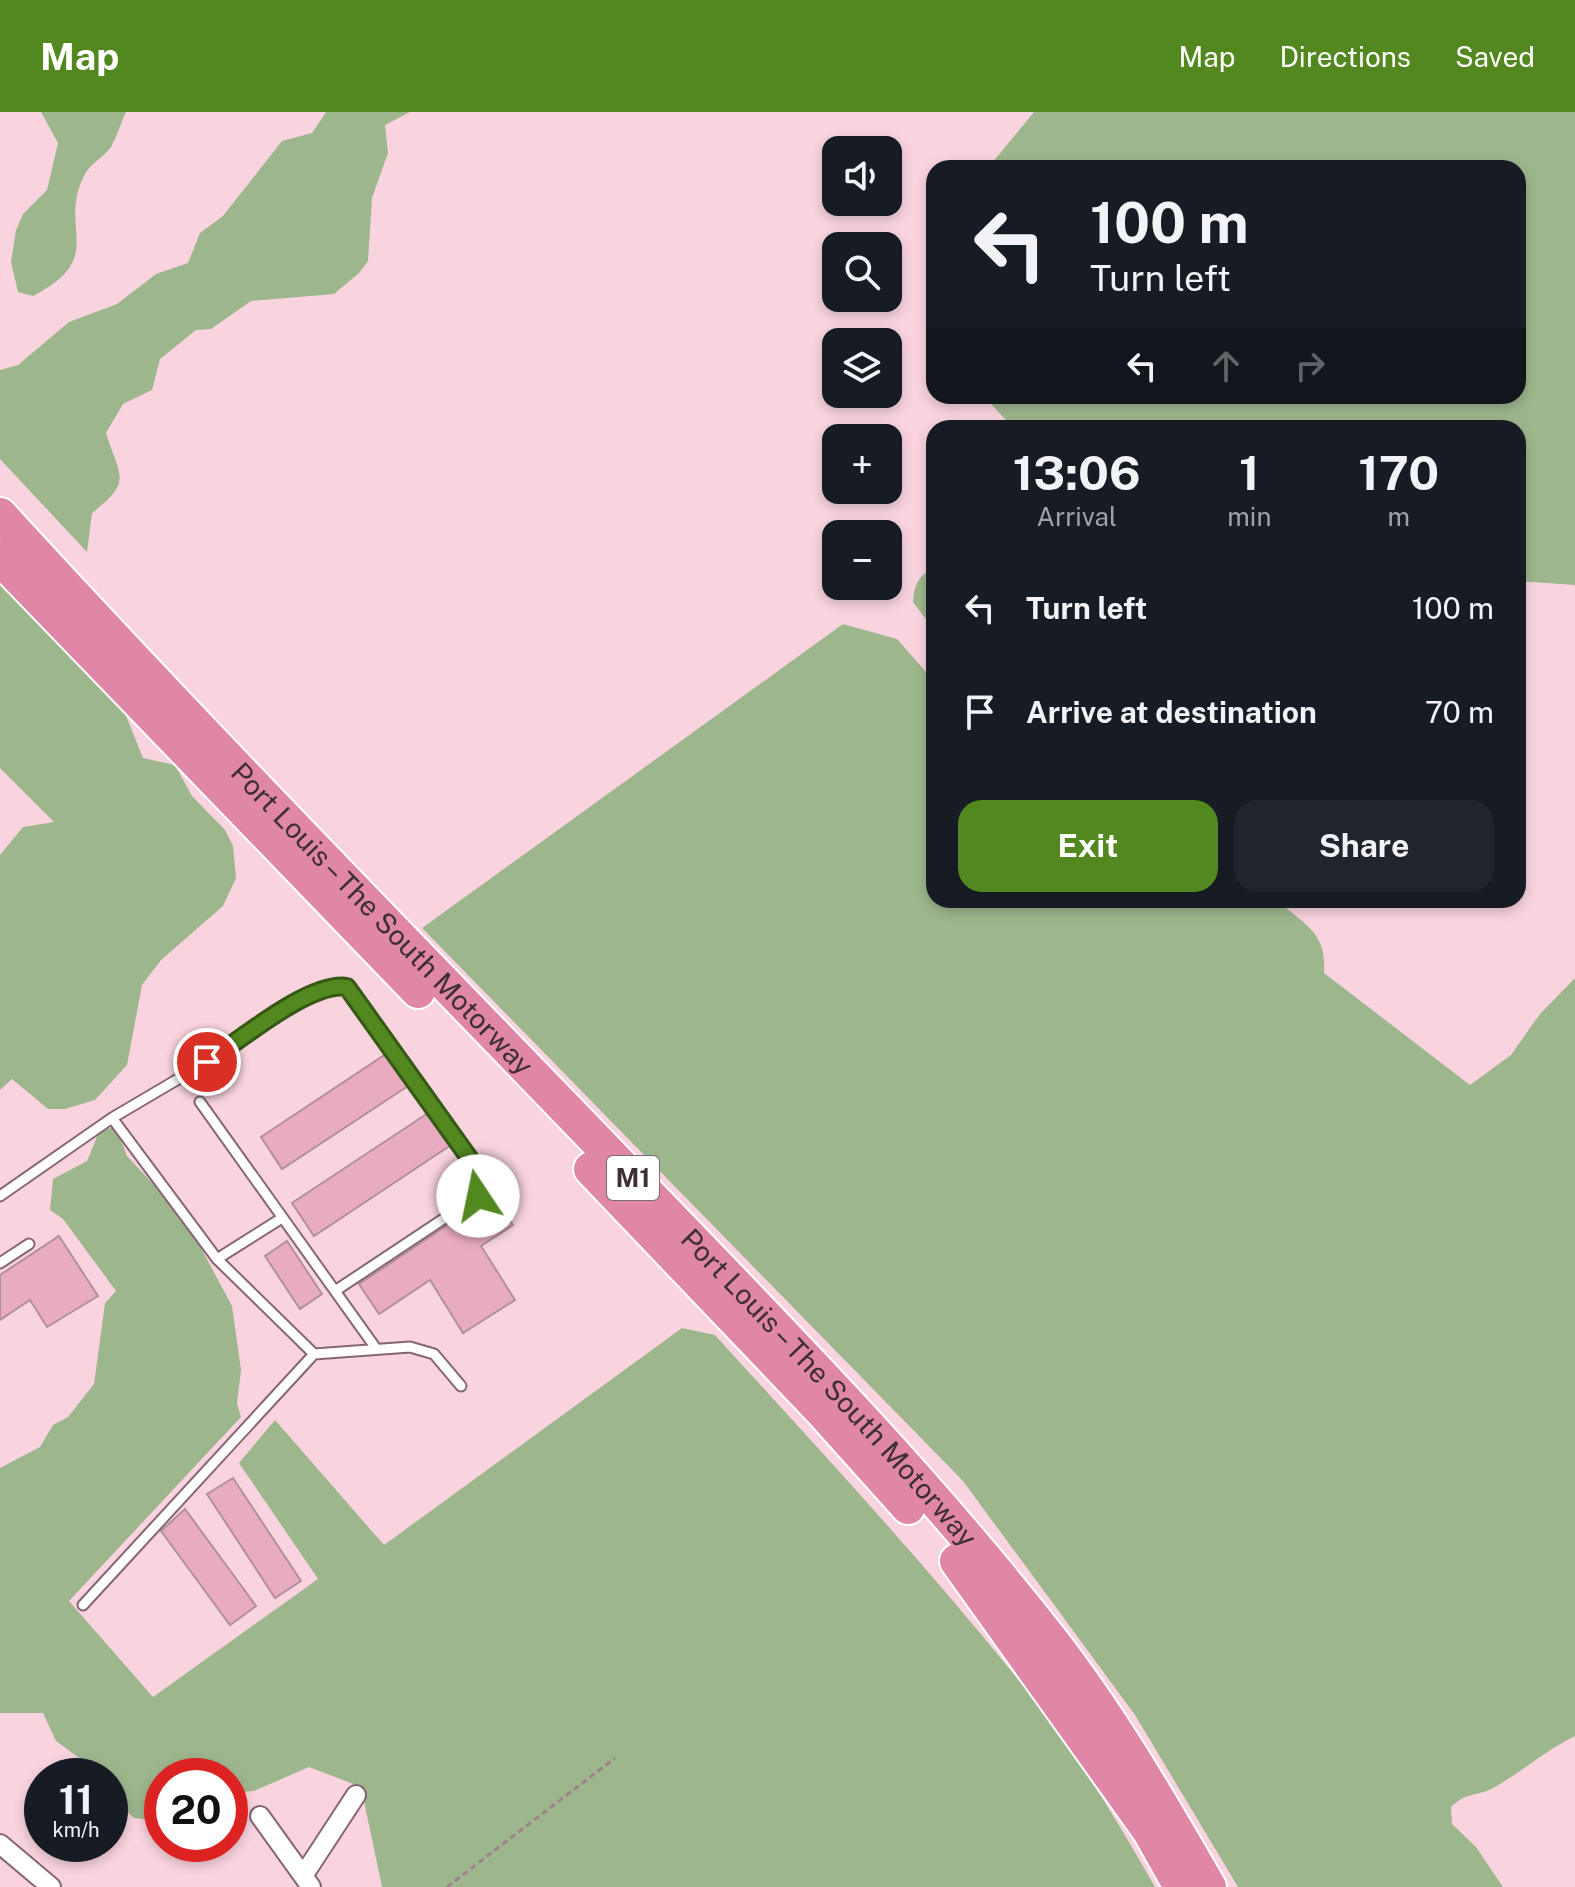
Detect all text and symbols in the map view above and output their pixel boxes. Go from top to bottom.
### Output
text: Map [40,34,119,79]
text: Map [1179,40,1235,73]
text: Directions [1279,40,1411,73]
text: Saved [1455,40,1535,73]
map controls [822,136,902,600]
button: sound [822,136,902,216]
text: 100 m [1090,190,1249,256]
icon: left [958,192,1062,296]
button: search [822,232,902,312]
text: Turn left [1090,257,1231,299]
button: layers [822,328,902,408]
icon: left [1120,344,1164,388]
icon: ahead [1204,344,1248,388]
icon: right [1288,344,1332,388]
button: + [822,424,902,504]
text: 13:06 [1013,444,1141,501]
text: 1 [1239,444,1260,501]
text: 170 [1358,444,1439,501]
text: Arrival [1037,501,1117,532]
text: min [1227,501,1271,532]
text: m [1387,501,1410,532]
button: − [822,520,902,600]
icon: left [958,586,1002,630]
text: Turn left [1026,590,1147,626]
text: 100 m [1412,590,1494,626]
icon: arrive [958,690,1002,734]
text: Arrive at destination [1026,694,1317,730]
text: 70 m [1425,694,1494,730]
street label: Port Louis – The South Motorway [225,755,541,1081]
button: Exit [958,800,1218,892]
button: Share [1234,800,1494,892]
pin [173,1028,241,1096]
icon: arrive [185,1040,229,1084]
position arrow [436,1154,520,1238]
road number: M1 [607,1156,659,1200]
street label: Port Louis – The South Motorway [675,1222,985,1553]
speed limit sign: 20 [144,1758,248,1862]
text: 11 [59,1776,93,1823]
text: km/h [52,1818,100,1842]

